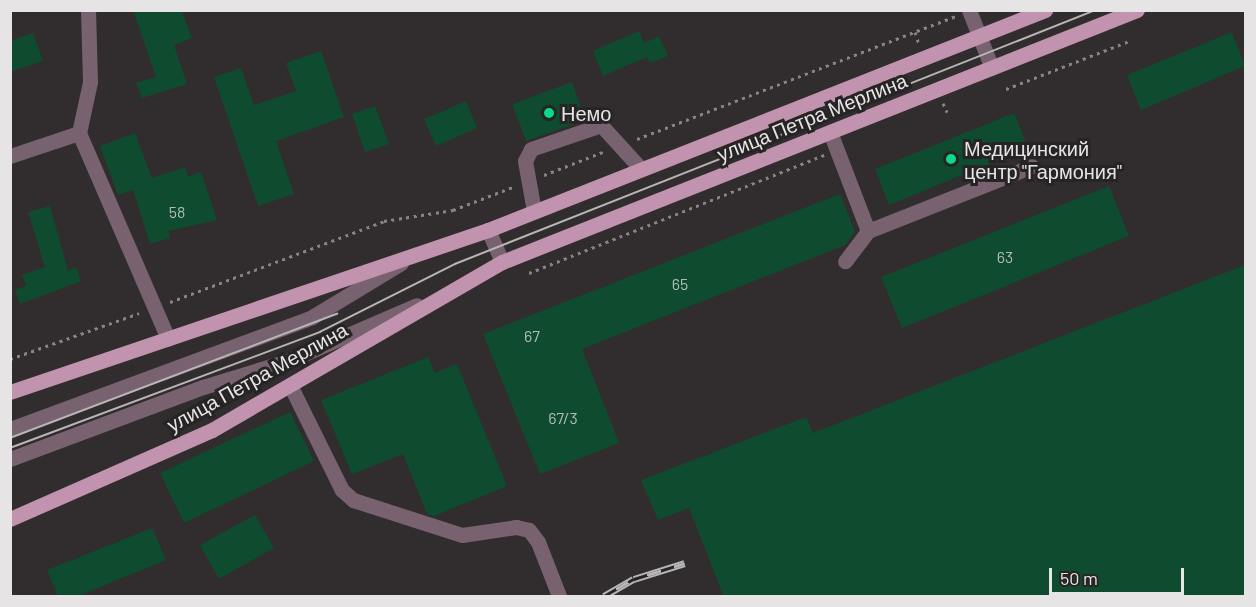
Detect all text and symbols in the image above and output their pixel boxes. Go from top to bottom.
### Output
street label: улица Петра Мерлина [714,68,910,166]
place label: Немо [561,101,611,125]
marker: Немо [542,106,556,120]
place label: Медицинский центр "Гармония" [964,136,1122,183]
marker: Медицинский центр "Гармония" [942,150,960,168]
house number: 58 [169,202,185,222]
house number: 63 [997,247,1013,267]
house number: 65 [672,274,688,294]
street label: улица Петра Мерлина [163,317,351,437]
house number: 67 [524,326,540,346]
house number: 67/3 [548,408,578,428]
scale bar [1052,556,1187,594]
text: 50 m [1060,567,1098,589]

